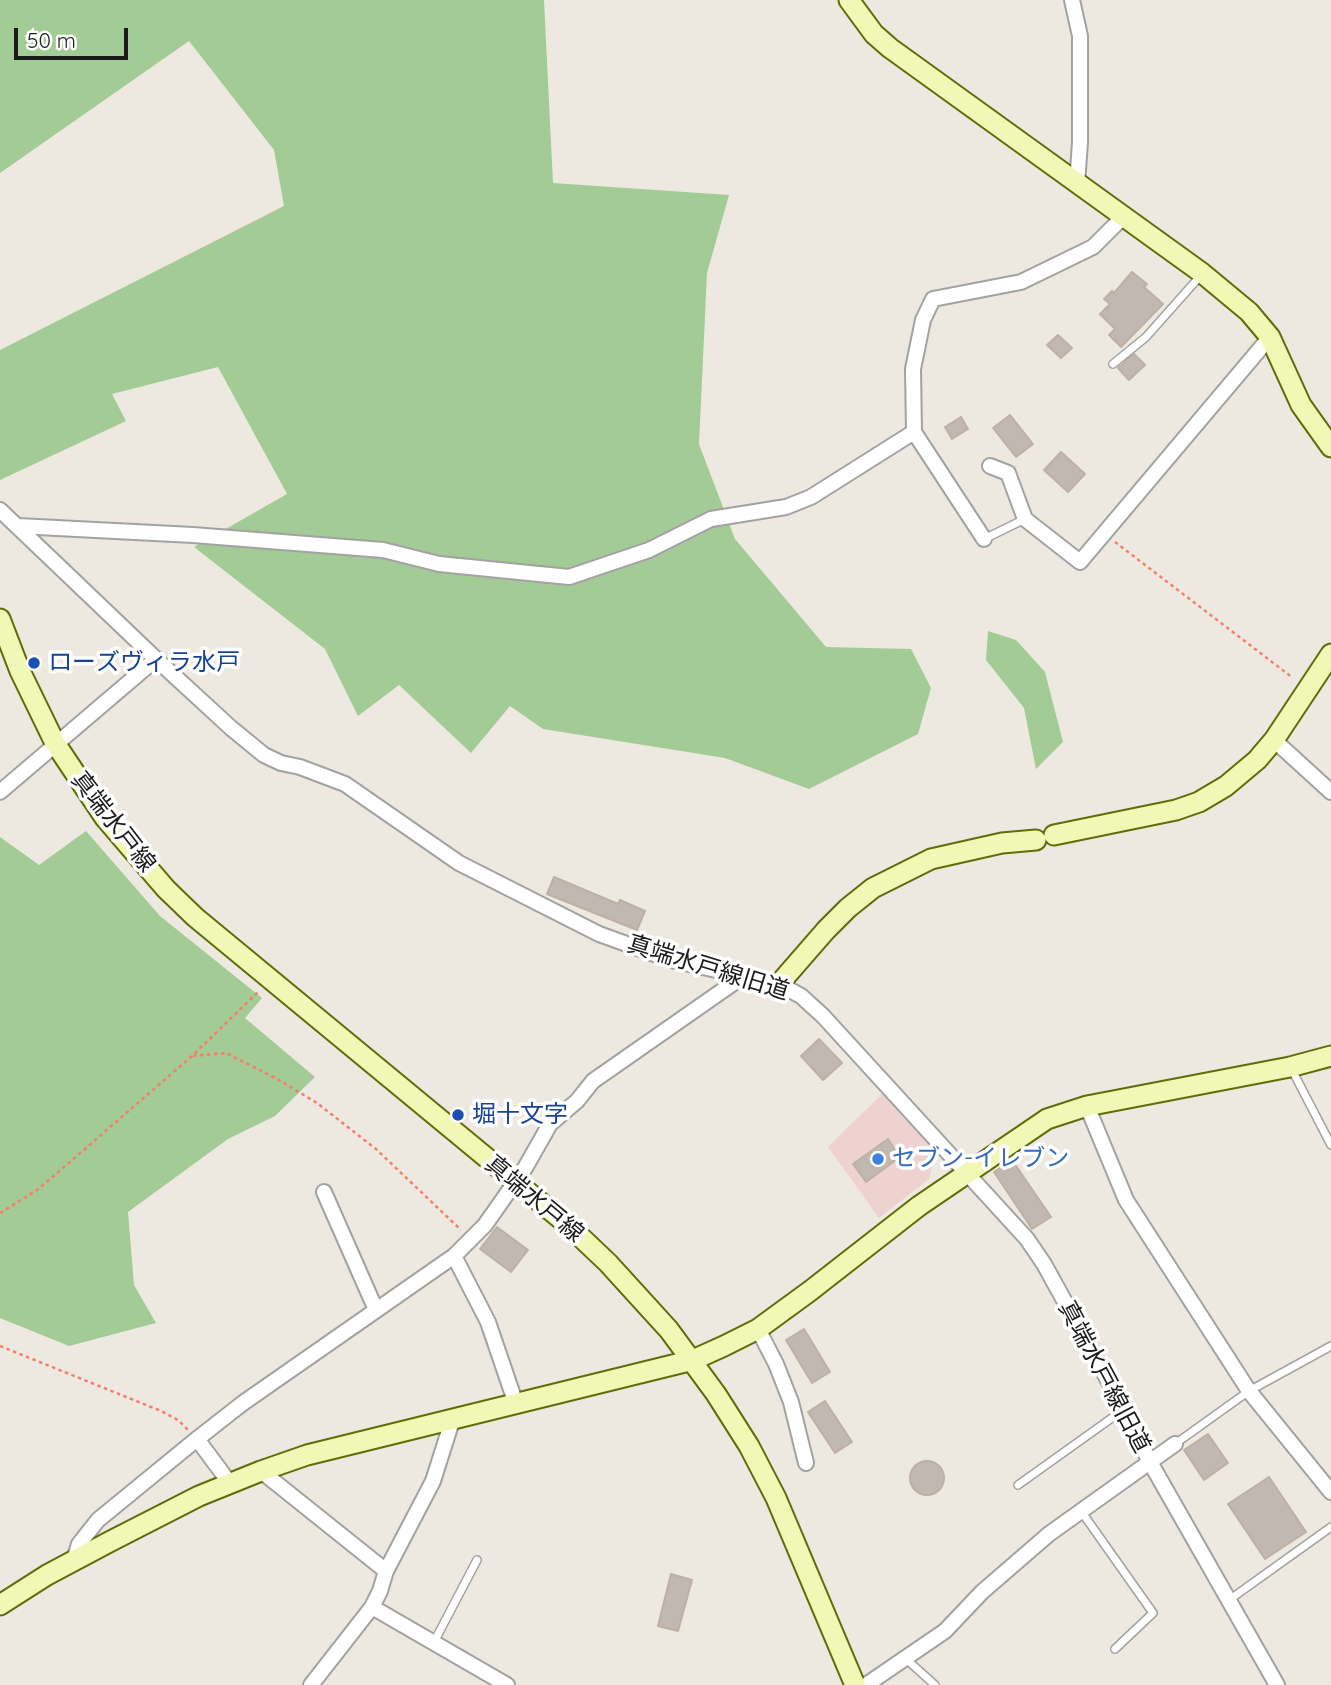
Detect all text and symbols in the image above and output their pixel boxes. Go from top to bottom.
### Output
scale bar [18,14,131,58]
text: 50 m [27,27,76,53]
place label: ローズヴィラ水戸 [48,649,240,677]
marker: ローズヴィラ水戸 [26,655,42,671]
street label: 真端水戸線 [65,766,161,878]
street label: 真端水戸線旧道 [623,930,793,1006]
place label: 堀十文字 [472,1101,568,1129]
marker: 堀十文字 [450,1107,466,1123]
place label: セブン-イレブン [892,1145,1069,1173]
street label: 真端水戸線 [479,1149,589,1249]
marker: セブン-イレブン [870,1151,886,1167]
street label: 真端水戸線旧道 [1052,1296,1156,1458]

